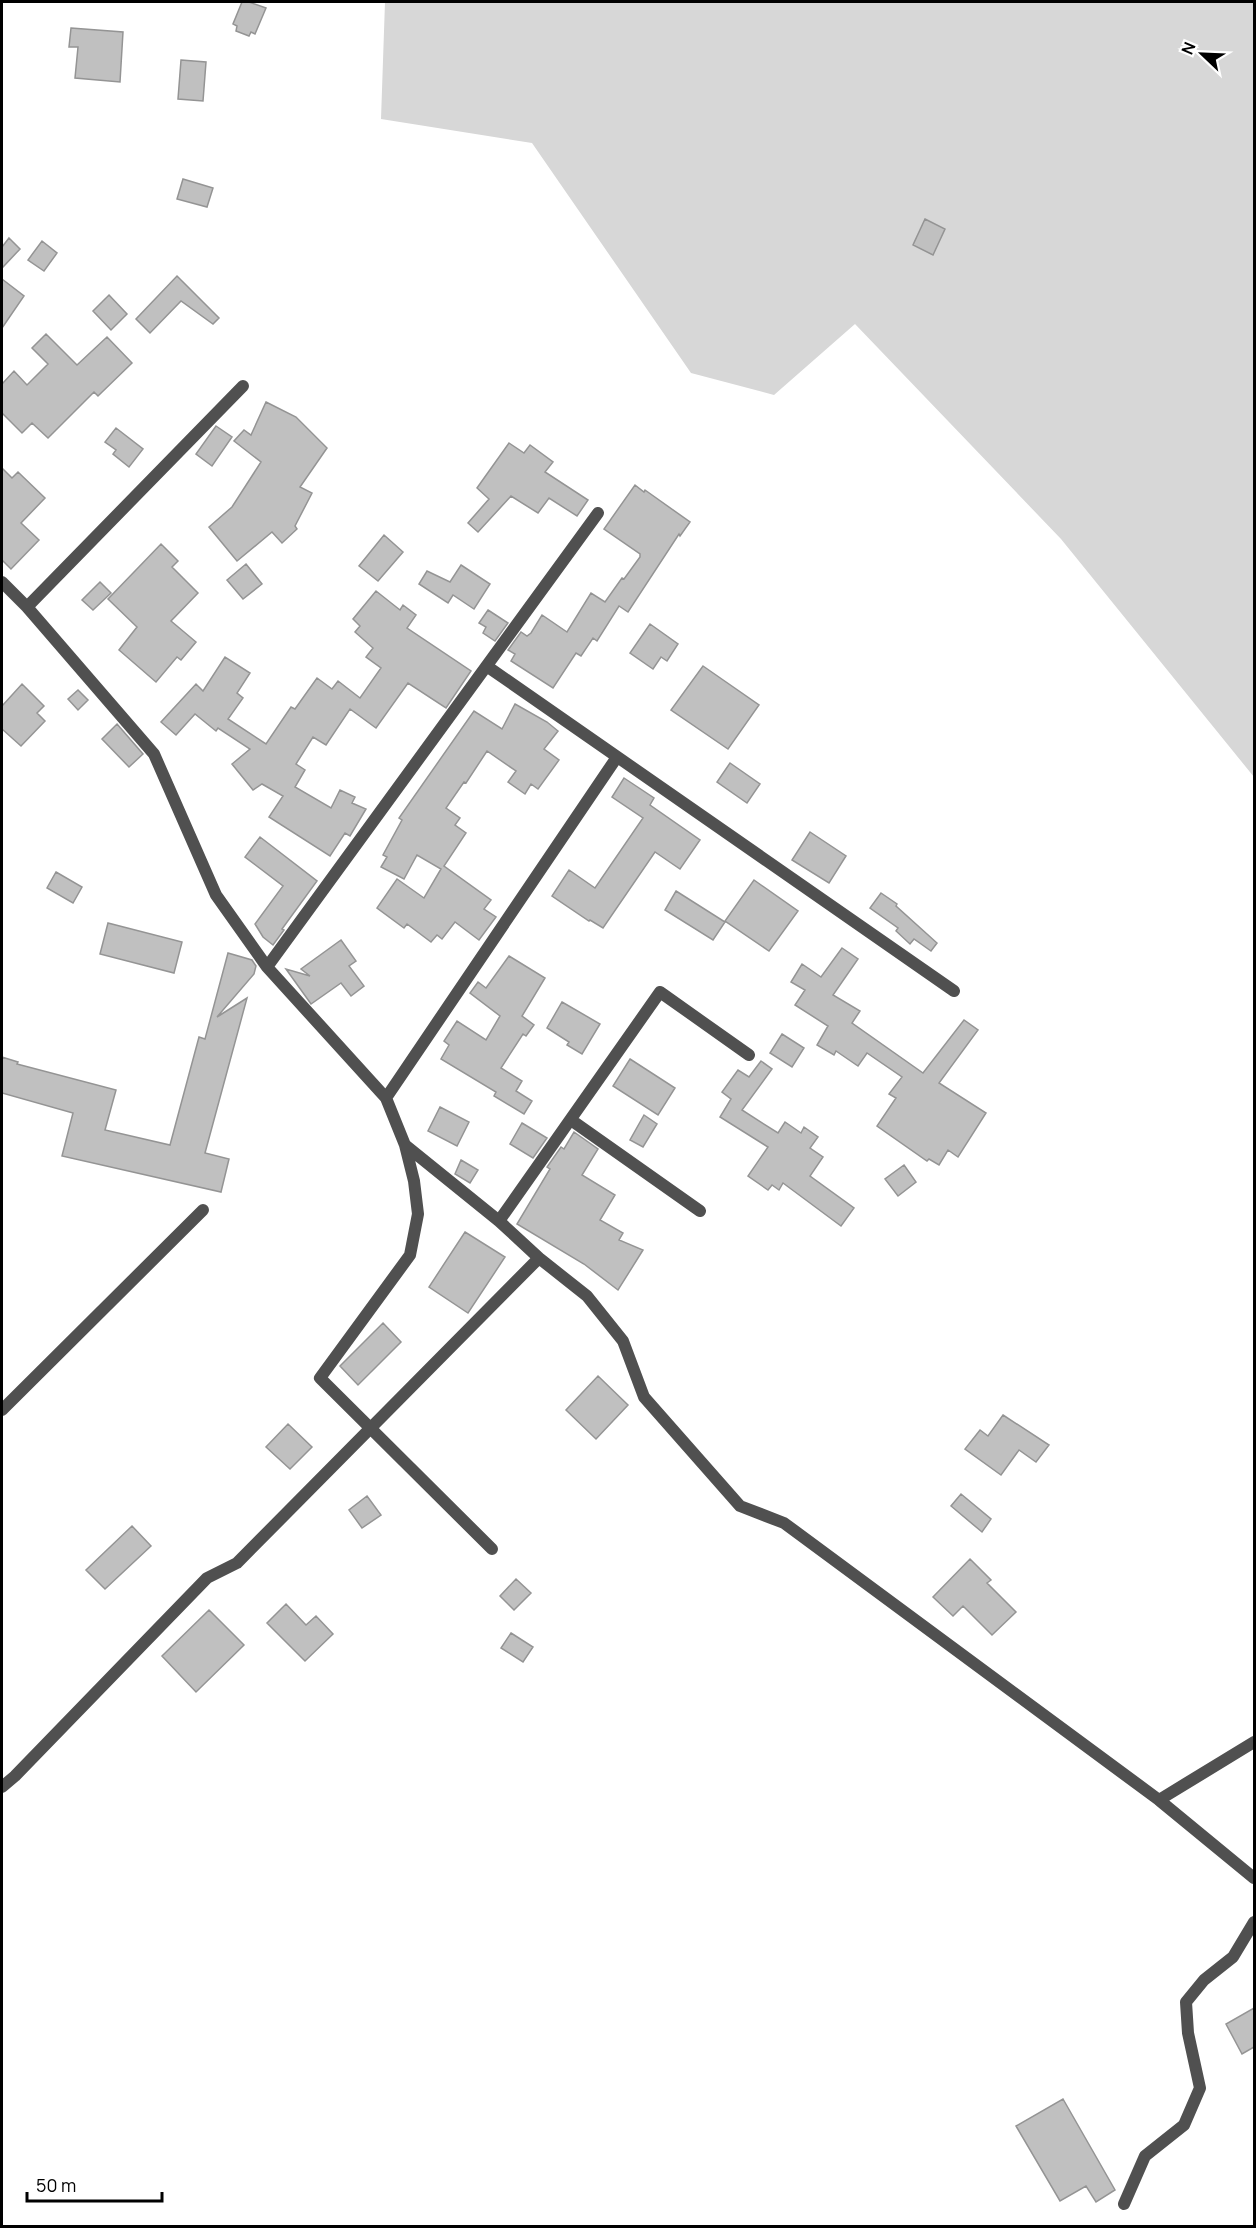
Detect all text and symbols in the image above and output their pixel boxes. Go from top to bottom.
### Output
north arrow [1172,24,1232,84]
text: N [1176,39,1201,58]
scale bar [27,2165,162,2203]
text: 50 m [36,2173,76,2197]

